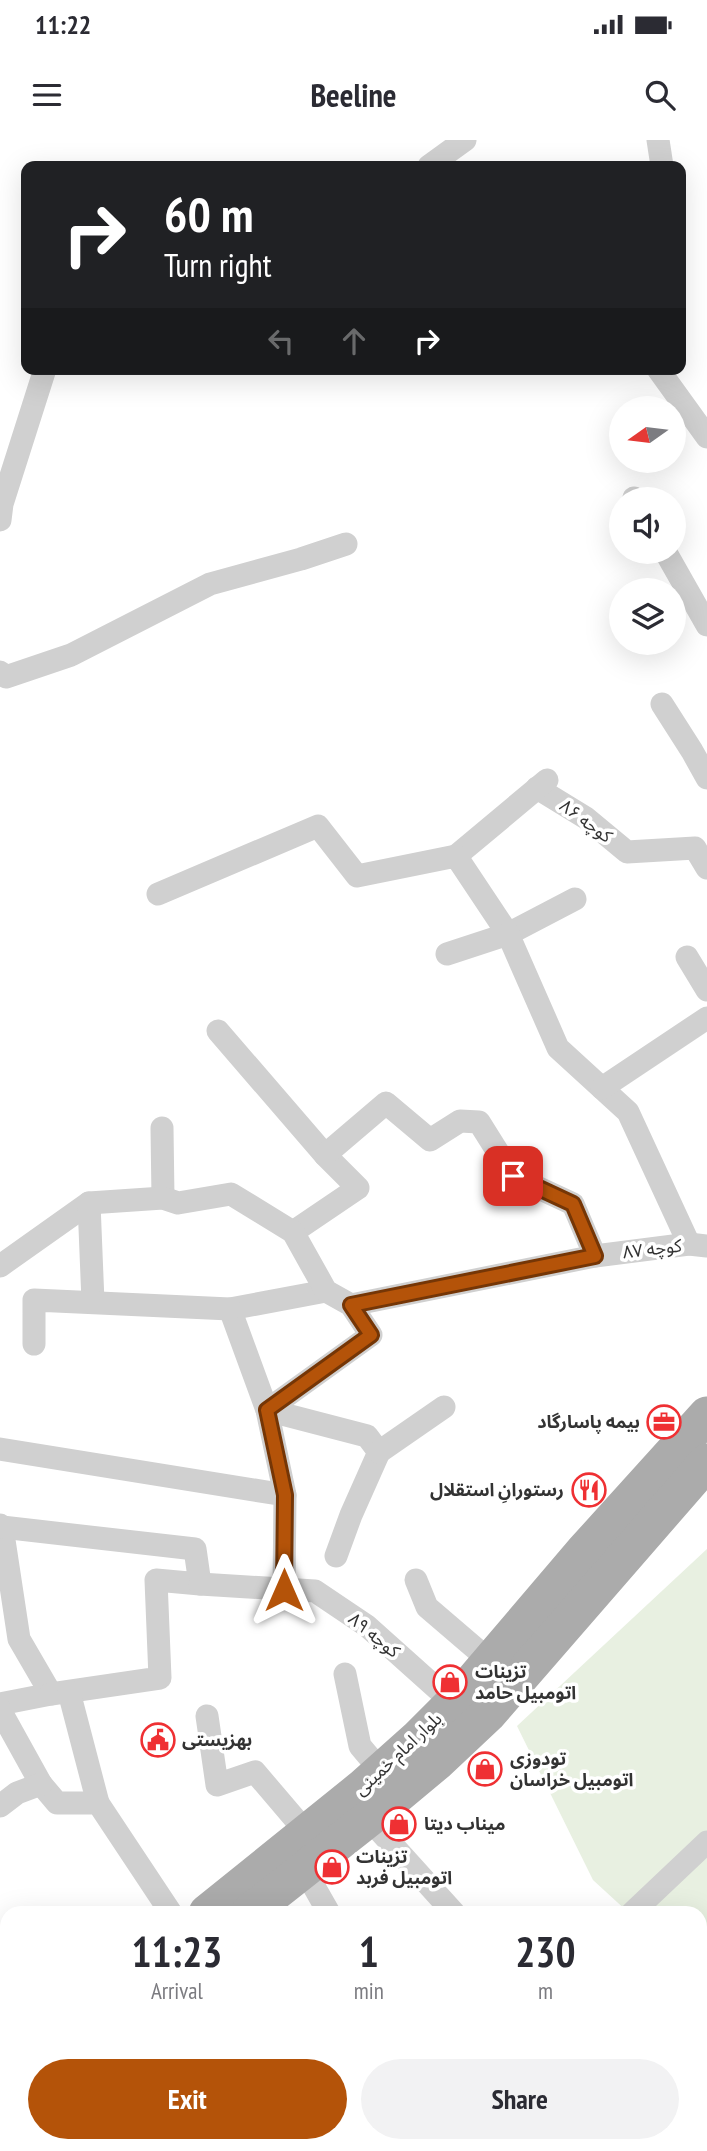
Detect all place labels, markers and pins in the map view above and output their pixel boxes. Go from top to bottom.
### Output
pin [483,1146,543,1206]
office icon: بیمه پاسارگاد [645,1403,683,1441]
place label: بیمه پاسارگاد [537,1410,640,1434]
restaurant icon: رستورانِ استقلال [570,1471,608,1509]
place label: رستورانِ استقلال [430,1478,564,1504]
place label: تزینات اتومبیل حامد [475,1660,576,1704]
shop icon: تزینات اتومبیل حامد [431,1663,469,1701]
public building icon: بهزیستی [139,1721,177,1759]
place label: بهزیستی [182,1728,252,1751]
place label: تودوزی اتومبیل خراسان [510,1747,634,1791]
shop icon: تودوزی اتومبیل خراسان [466,1750,504,1788]
shop icon: میناب دیتا [380,1805,418,1843]
place label: میناب دیتا [424,1812,505,1835]
place label: تزینات اتومبیل فربد [356,1845,452,1889]
shop icon: تزینات اتومبیل فربد [313,1848,351,1886]

